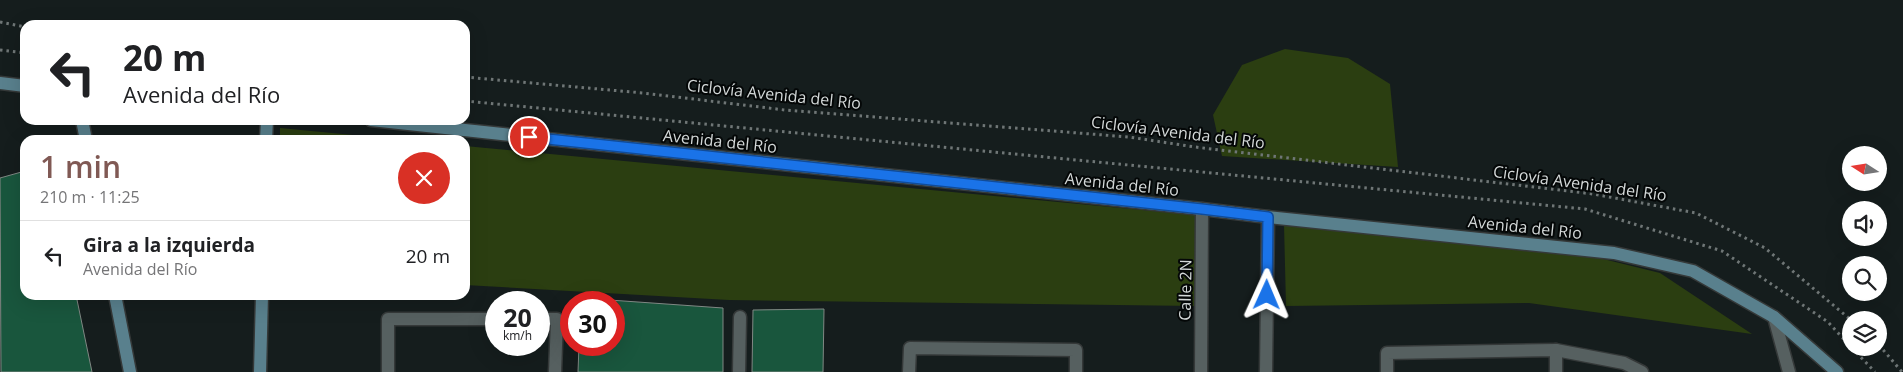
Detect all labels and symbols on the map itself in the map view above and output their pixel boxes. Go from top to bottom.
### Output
street label: Ciclovía Avenida del Río [686,74,862,114]
street label: Ciclovía Avenida del Río [1090,110,1266,154]
pin [508,116,550,158]
street label: Avenida del Río [662,124,778,158]
north arrow [1842,146,1888,191]
street label: Ciclovía Avenida del Río [1492,160,1668,206]
street label: Avenida del Río [1064,167,1180,201]
street label: Avenida del Río [1467,210,1583,244]
street label: Calle 2N [1173,259,1197,321]
position arrow [1240,268,1292,320]
speed limit sign: 30 [560,291,625,356]

